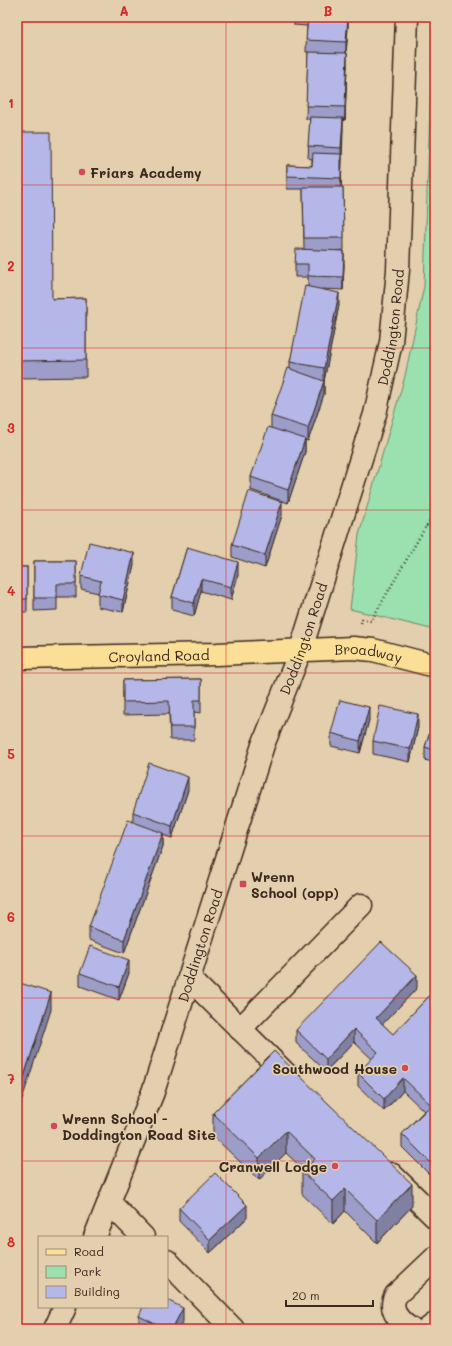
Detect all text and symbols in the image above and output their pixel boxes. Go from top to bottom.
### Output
text: A [119,2,129,19]
text: B [324,2,333,19]
text: 1 [8,94,14,111]
place label: Friars Academy [90,163,202,182]
marker: Friars Academy [77,167,87,177]
text: 2 [7,257,15,274]
street label: Doddington Road [372,268,408,387]
text: 3 [7,419,15,436]
street label: Doddington Road [274,580,331,697]
text: 4 [7,582,15,599]
street label: Broadway [334,638,404,667]
street label: Croyland Road [108,645,210,666]
text: 5 [7,745,15,762]
place label: Wrenn School (opp) [251,867,339,902]
marker: Wrenn School (opp) [238,879,248,889]
street label: Doddington Road [173,886,226,1004]
text: 6 [7,908,15,925]
place label: Southwood House [272,1059,397,1078]
marker: Southwood House [400,1063,410,1073]
text: 7 [7,1070,15,1087]
place label: Wrenn School - Doddington Road Site [62,1109,216,1144]
marker: Wrenn School - Doddington Road Site [49,1121,59,1131]
place label: Cranwell Lodge [219,1157,327,1176]
marker: Cranwell Lodge [330,1161,340,1171]
text: 8 [7,1233,15,1250]
legend [38,1236,168,1308]
text: Road [74,1243,104,1259]
text: Park [74,1263,101,1279]
scale bar [286,1282,373,1308]
text: Building [74,1283,120,1299]
text: 20 m [292,1287,320,1303]

